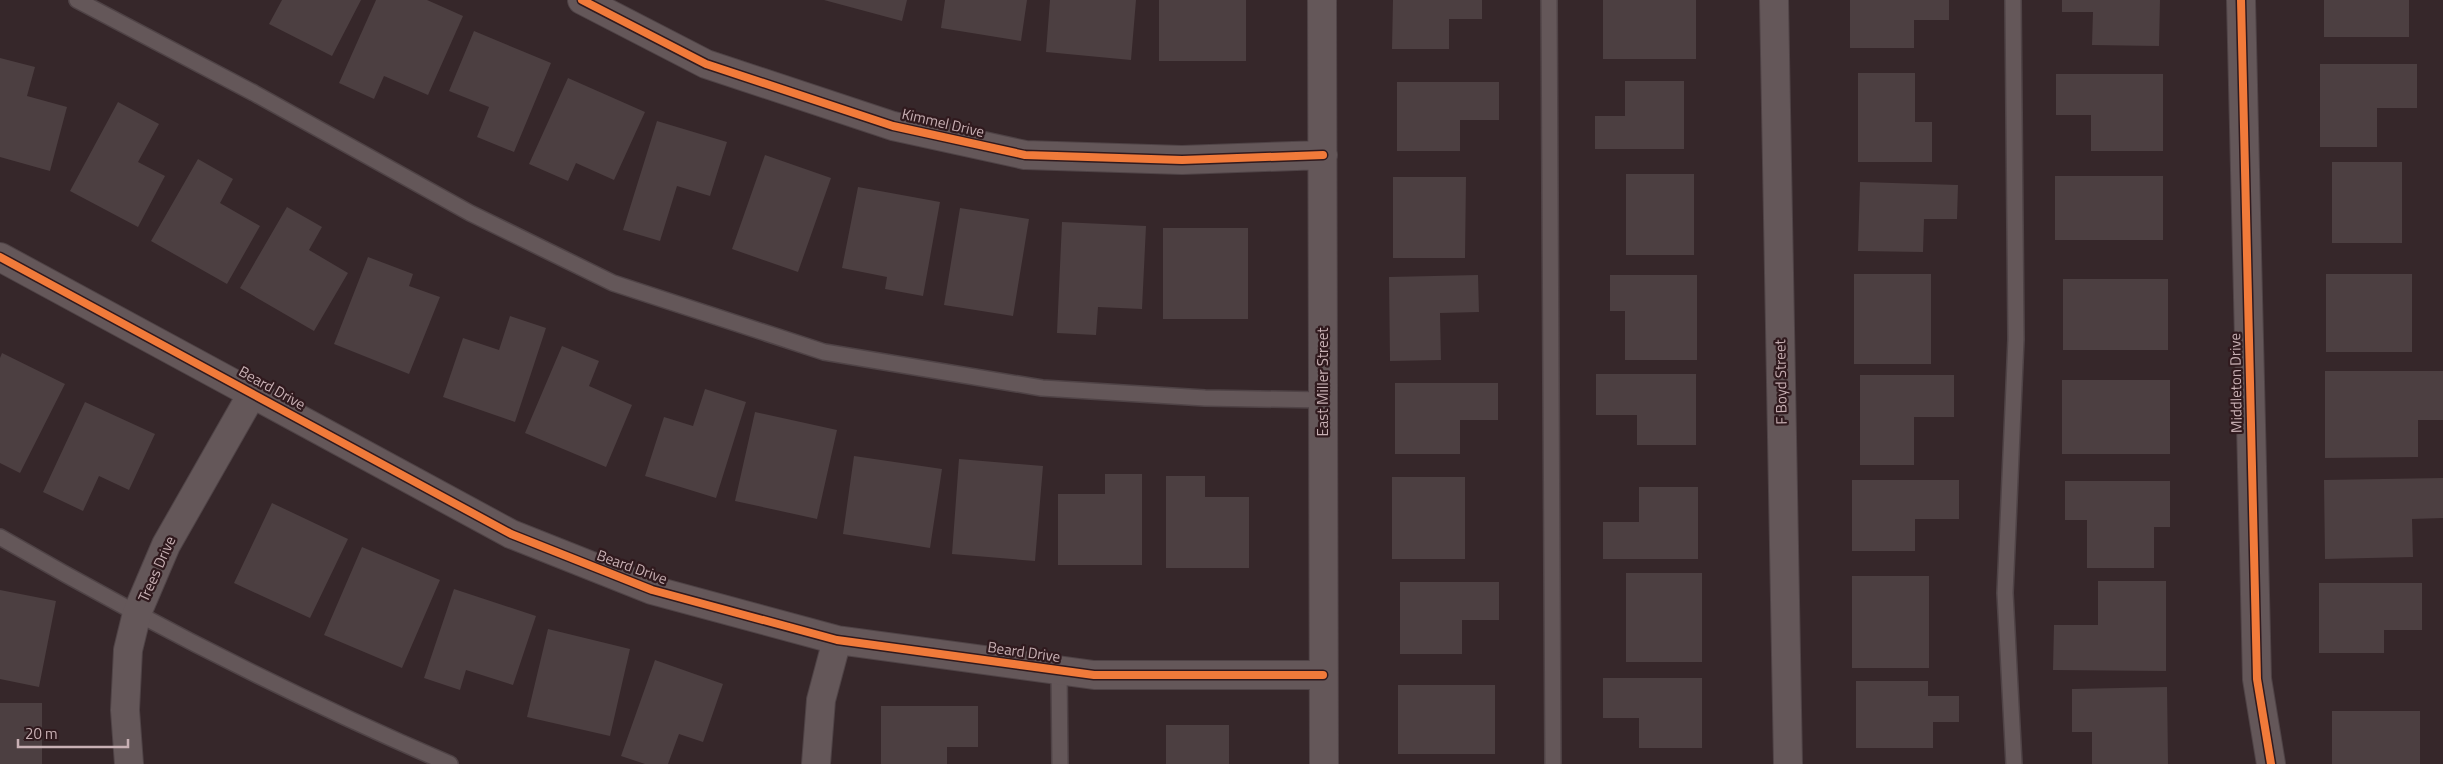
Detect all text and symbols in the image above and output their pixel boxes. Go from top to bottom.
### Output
street label: Kimmel Drive [900,102,987,143]
street label: East Miller Street [1311,327,1334,436]
street label: Middleton Drive [2223,333,2248,433]
street label: F Boyd Street [1768,338,1793,425]
street label: Beard Drive [235,360,310,415]
street label: Trees Drive [132,532,181,605]
street label: Beard Drive [594,543,671,590]
street label: Beard Drive [986,635,1062,668]
scale bar [18,716,128,748]
text: 20 m [25,722,58,745]

